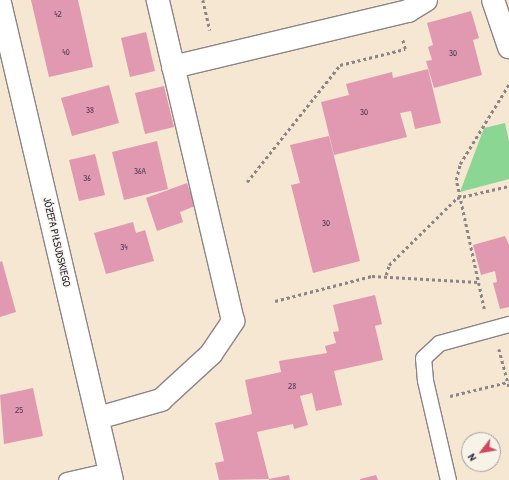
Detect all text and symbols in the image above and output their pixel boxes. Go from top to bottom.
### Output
house number: 42 [54,9,62,19]
house number: 40 [62,47,70,57]
house number: 30 [449,48,457,58]
house number: 38 [86,105,94,115]
house number: 30 [360,107,368,117]
house number: 36A [134,166,146,176]
house number: 36 [83,173,91,183]
street label: JÓZEFA PIŁSUDSKIEGO [40,196,74,288]
house number: 30 [322,218,330,228]
house number: 34 [120,242,128,252]
house number: 28 [288,381,296,391]
house number: 25 [15,405,23,415]
north arrow [461,432,501,472]
text: N [464,452,479,464]

